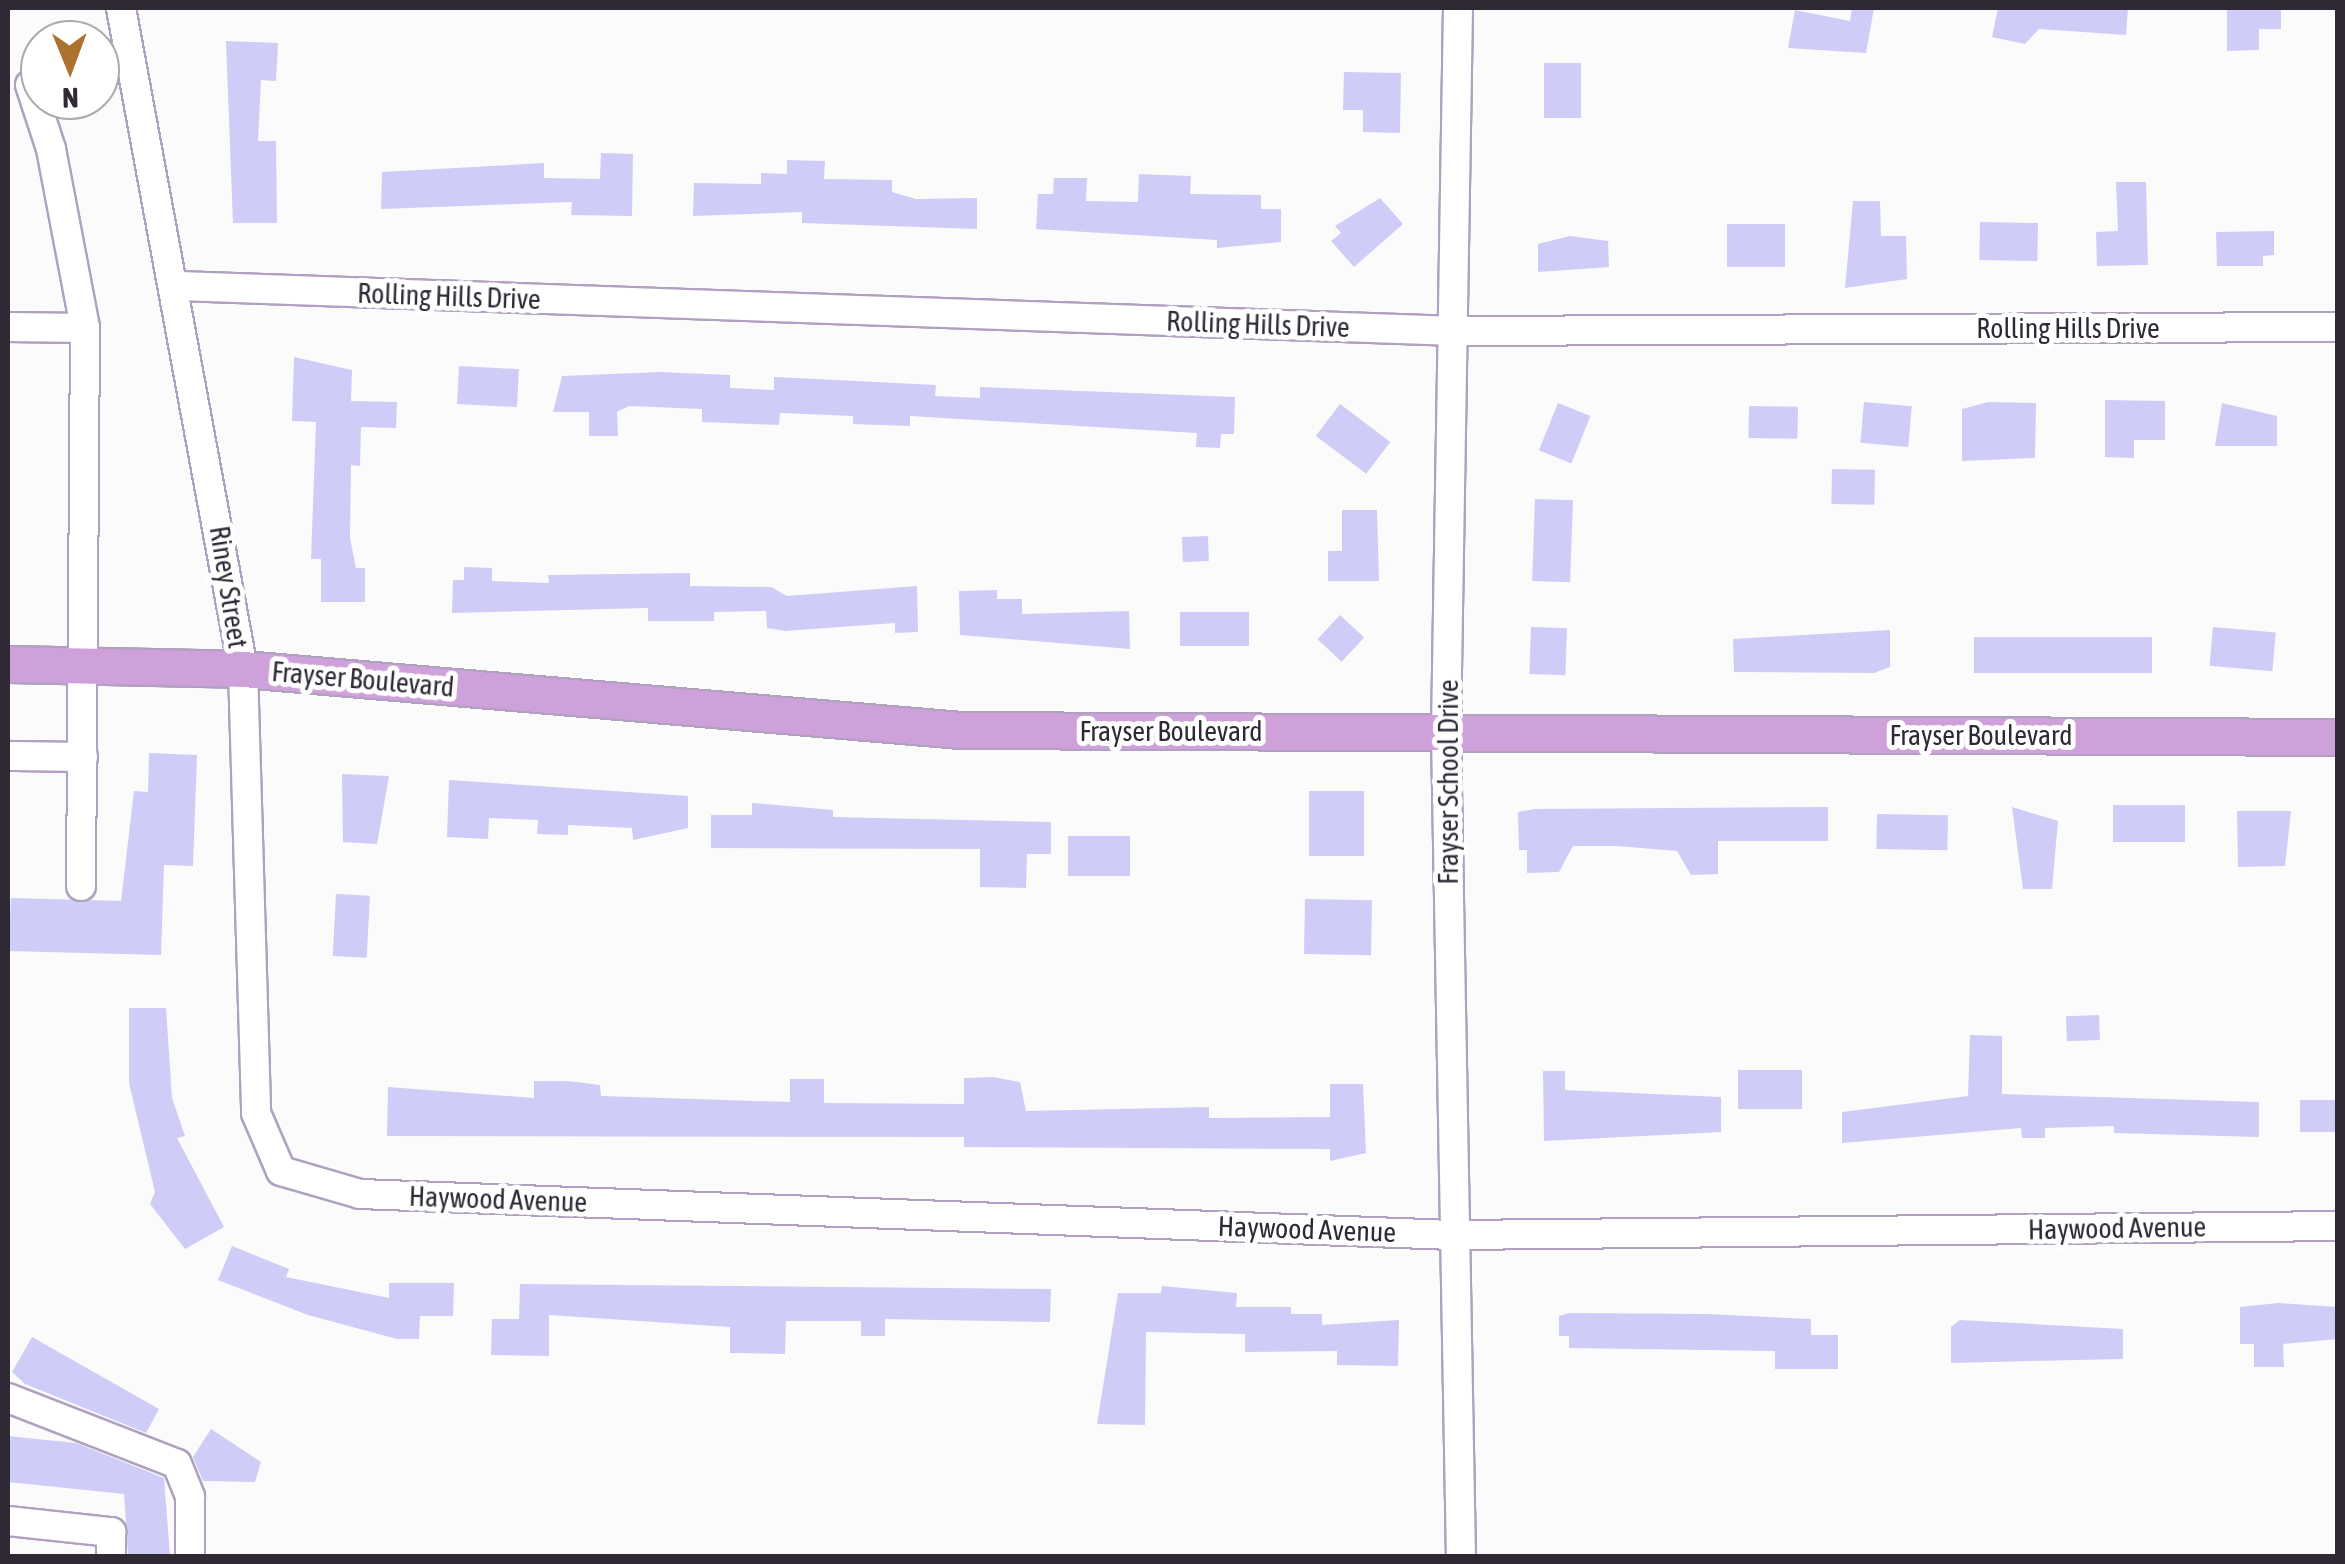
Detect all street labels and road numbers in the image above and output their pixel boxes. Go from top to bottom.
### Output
street label: Rolling Hills Drive [357,276,541,316]
street label: Rolling Hills Drive [1166,304,1350,344]
street label: Rolling Hills Drive [1976,311,2160,345]
street label: Riney Street [203,524,255,650]
street label: Frayser Boulevard [270,654,456,704]
street label: Frayser School Drive [1431,679,1465,885]
street label: Frayser Boulevard [1079,714,1263,748]
street label: Frayser Boulevard [1889,718,2073,752]
street label: Haywood Avenue [408,1179,588,1219]
street label: Haywood Avenue [1217,1209,1397,1249]
street label: Haywood Avenue [2028,1210,2206,1246]

